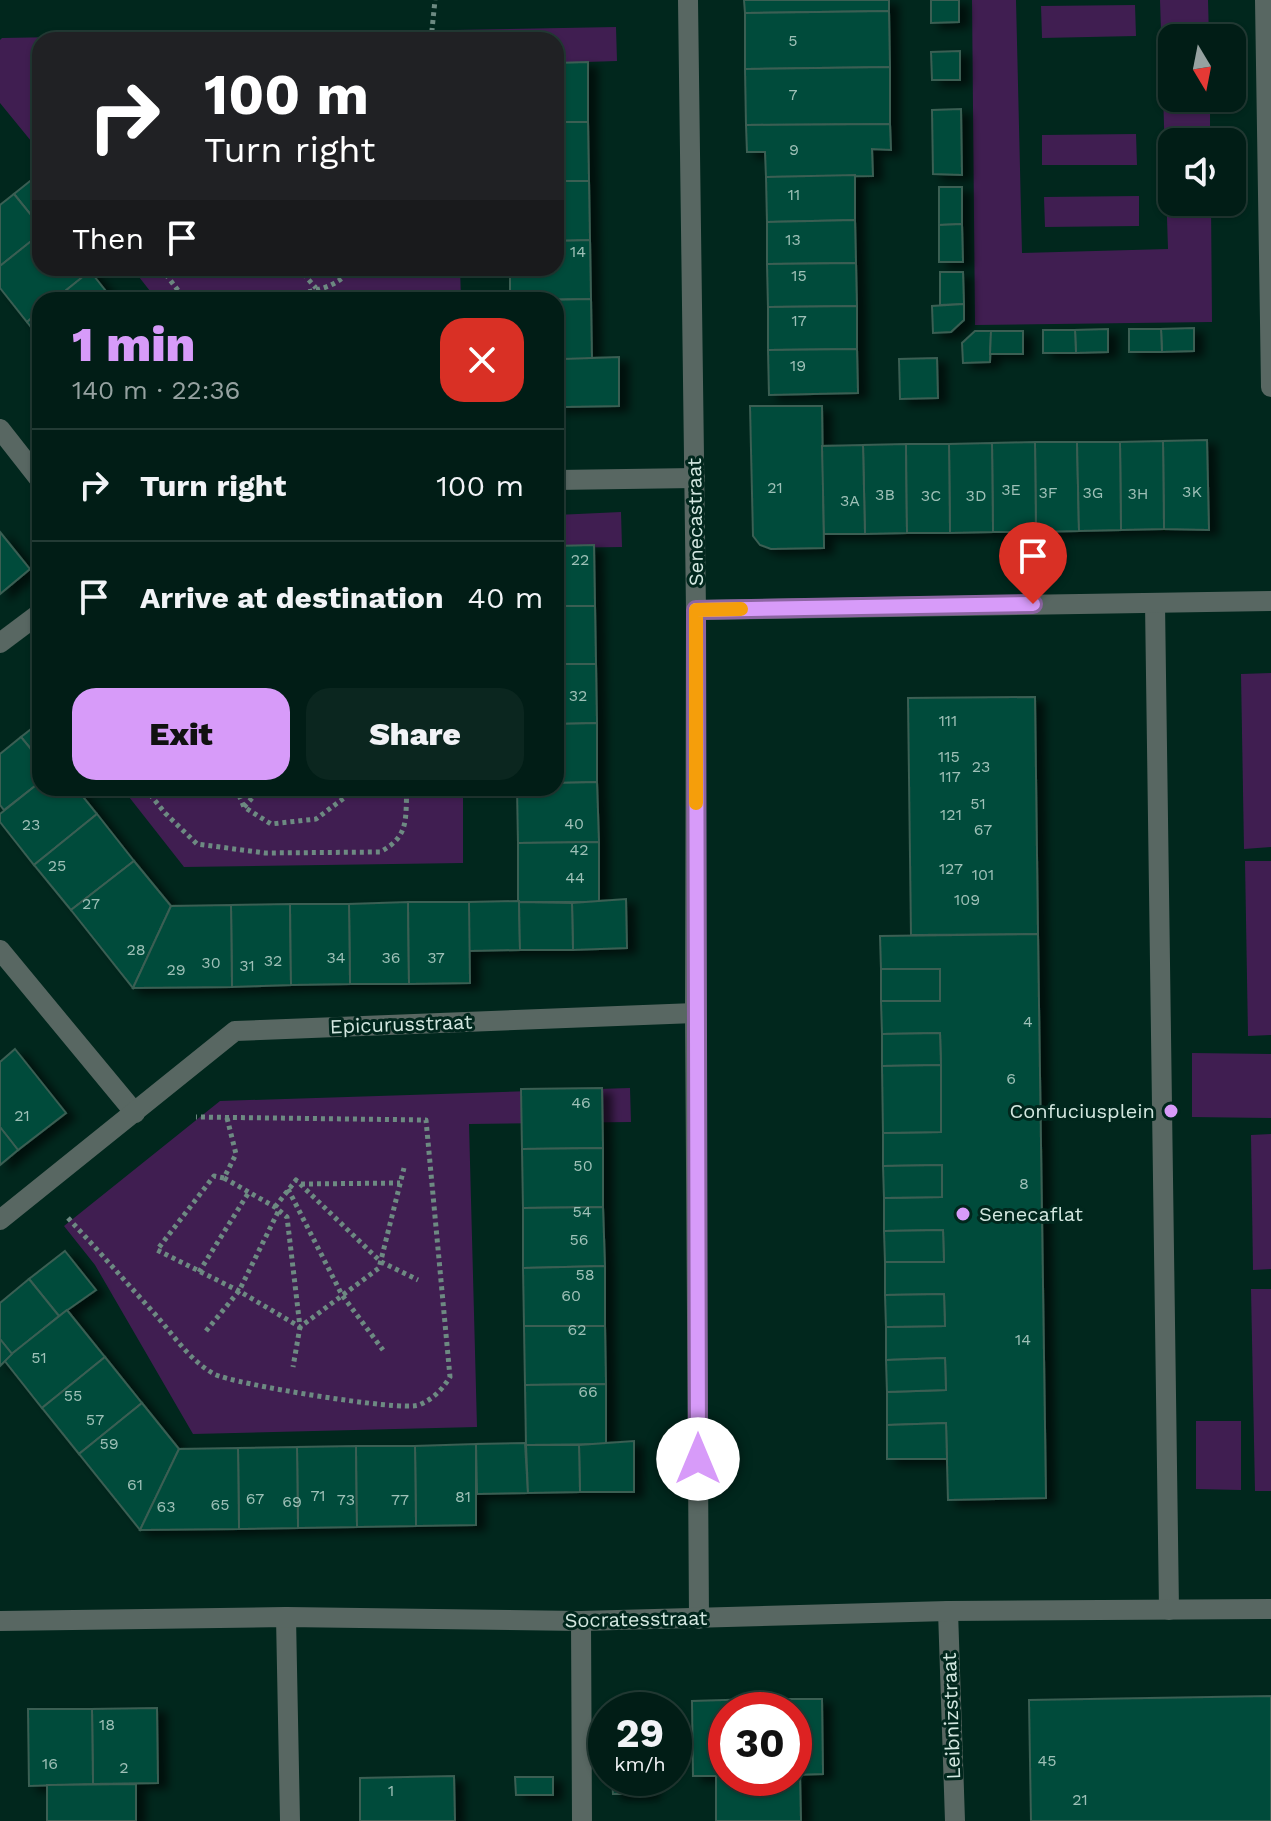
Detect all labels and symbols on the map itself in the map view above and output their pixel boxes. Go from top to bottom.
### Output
north arrow [1158,24,1246,112]
house number: 5 [788,31,798,50]
house number: 7 [789,85,798,104]
house number: 9 [789,140,799,159]
house number: 11 [788,185,800,204]
house number: 13 [785,230,801,249]
house number: 14 [570,242,586,261]
house number: 15 [791,266,807,285]
house number: 17 [791,311,807,330]
house number: 19 [790,356,806,375]
street label: Senecastraat [682,457,708,586]
house number: 21 [767,478,783,497]
house number: 3E [1001,480,1021,499]
house number: 3K [1182,482,1202,501]
house number: 3F [1038,483,1058,502]
house number: 3G [1083,483,1103,502]
house number: 3H [1127,484,1149,503]
house number: 3B [875,485,895,504]
house number: 3C [921,486,941,505]
house number: 3D [966,486,986,505]
house number: 3A [840,491,860,510]
pin [999,522,1067,604]
house number: 22 [571,550,589,569]
house number: 32 [569,686,587,705]
house number: 111 [939,711,957,730]
house number: 115 [938,747,960,766]
house number: 23 [972,757,990,776]
house number: 117 [939,767,961,786]
house number: 51 [970,794,986,813]
house number: 121 [940,805,962,824]
house number: 40 [564,814,584,833]
house number: 23 [22,815,40,834]
house number: 67 [974,820,992,839]
house number: 42 [569,840,589,859]
house number: 25 [48,856,66,875]
house number: 127 [939,859,963,878]
house number: 101 [972,865,994,884]
house number: 44 [565,868,585,887]
house number: 109 [954,890,980,909]
house number: 27 [82,894,100,913]
house number: 28 [126,940,146,959]
house number: 34 [326,948,346,967]
house number: 36 [381,948,401,967]
house number: 37 [427,948,445,967]
house number: 32 [264,951,282,970]
house number: 30 [201,953,221,972]
house number: 31 [239,956,255,975]
house number: 29 [166,960,186,979]
street label: Epicurusstraat [329,1009,473,1038]
house number: 4 [1023,1012,1033,1031]
house number: 6 [1006,1069,1016,1088]
house number: 46 [571,1093,591,1112]
place label: Confuciusplein [1010,1099,1155,1123]
marker: Confuciusplein [1162,1102,1180,1120]
house number: 21 [14,1106,30,1125]
house number: 50 [573,1156,593,1175]
house number: 8 [1019,1174,1029,1193]
house number: 54 [572,1202,592,1221]
place label: Senecaflat [979,1202,1084,1226]
marker: Senecaflat [954,1205,972,1223]
house number: 56 [569,1230,589,1249]
house number: 58 [575,1265,595,1284]
house number: 60 [561,1286,581,1305]
house number: 62 [567,1320,587,1339]
house number: 14 [1015,1330,1031,1349]
house number: 51 [31,1348,47,1367]
house number: 66 [578,1382,598,1401]
house number: 55 [64,1386,82,1405]
house number: 57 [86,1410,104,1429]
position arrow [656,1417,740,1501]
house number: 59 [99,1434,119,1453]
house number: 61 [127,1475,143,1494]
house number: 71 [310,1486,326,1505]
house number: 81 [455,1487,471,1506]
house number: 67 [246,1489,264,1508]
house number: 73 [337,1490,355,1509]
house number: 77 [391,1490,409,1509]
house number: 69 [282,1492,302,1511]
house number: 65 [210,1495,230,1514]
house number: 63 [156,1497,176,1516]
street label: Socratesstraat [564,1606,708,1632]
street label: Leibnizstraat [937,1652,965,1780]
speed limit sign: 30 [708,1692,812,1796]
house number: 18 [99,1715,115,1734]
house number: 45 [1037,1751,1057,1770]
house number: 16 [42,1754,58,1773]
house number: 2 [119,1758,129,1777]
house number: 1 [388,1781,394,1800]
house number: 21 [1072,1790,1088,1809]

